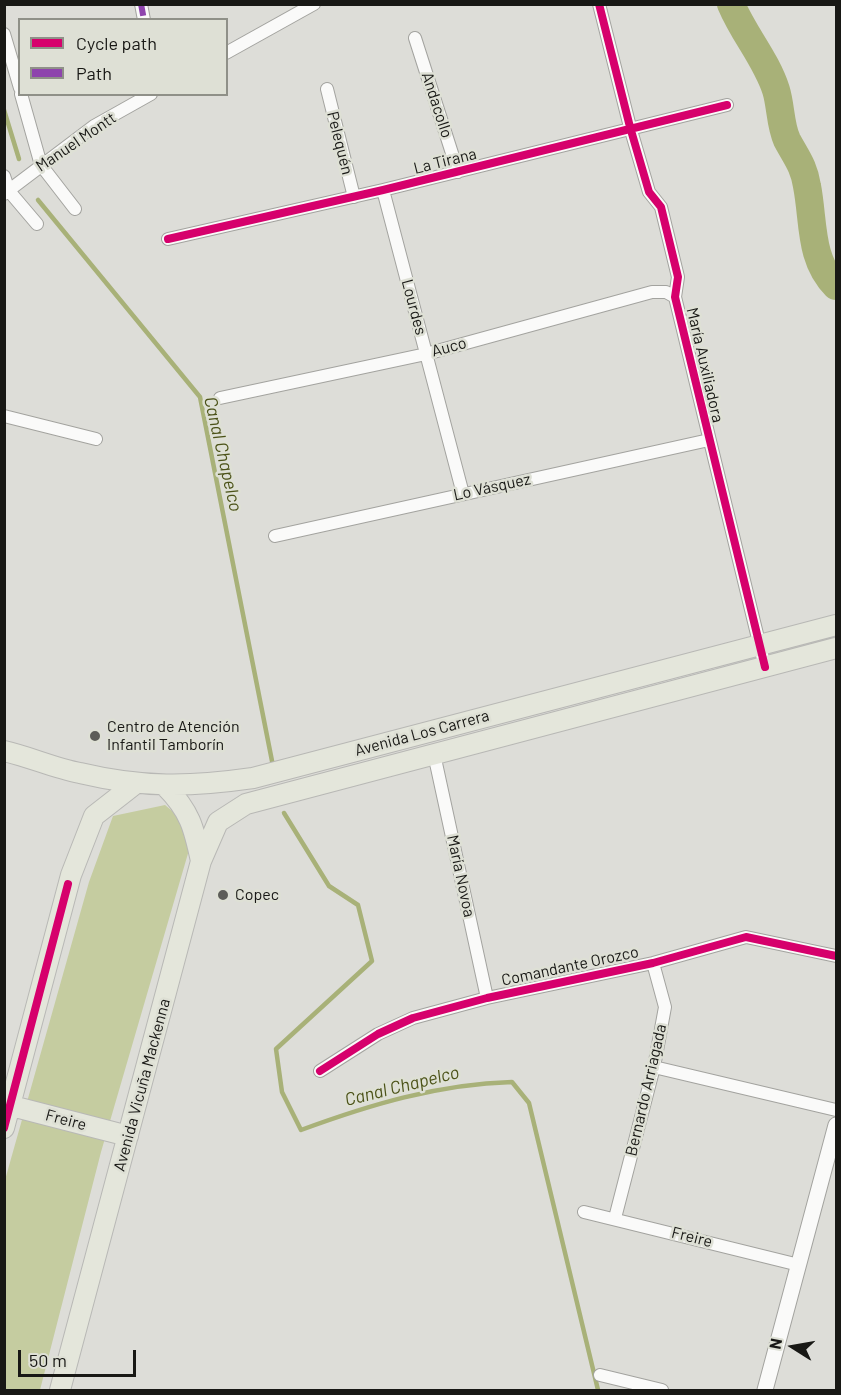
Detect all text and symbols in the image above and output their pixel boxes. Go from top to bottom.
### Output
legend [18,18,228,96]
text: Cycle path [76,32,157,54]
text: Path [76,62,112,84]
street label: Andacollo [417,70,457,140]
street label: Manuel Montt [32,108,120,176]
street label: Pelequén [323,109,357,177]
street label: La Tirana [412,144,478,178]
street label: Lourdes [397,277,431,337]
street label: María Auxiliadora [682,306,728,424]
street label: Auco [429,333,469,361]
water label: Canal Chapelco [199,394,247,514]
street label: Lo Vásquez [452,469,532,505]
street label: Avenida Los Carrera [353,706,491,760]
place label: Centro de Atención Infantil Tamborín [107,717,240,755]
marker: Centro de Atención Infantil Tamborín [88,729,102,743]
street label: María Novoa [443,833,479,919]
place label: Copec [235,885,279,905]
marker: Copec [216,888,230,902]
street label: Comandante Orozco [500,942,640,990]
street label: Avenida Vicuña Mackenna [110,997,174,1173]
street label: Bernardo Arriagada [621,1022,671,1158]
water label: Canal Chapelco [342,1061,462,1111]
street label: Freire [43,1105,89,1135]
street label: Freire [670,1223,714,1251]
north arrow [763,1317,823,1377]
text: N [764,1336,785,1351]
scale bar [21,1338,140,1376]
text: 50 m [29,1349,67,1371]

